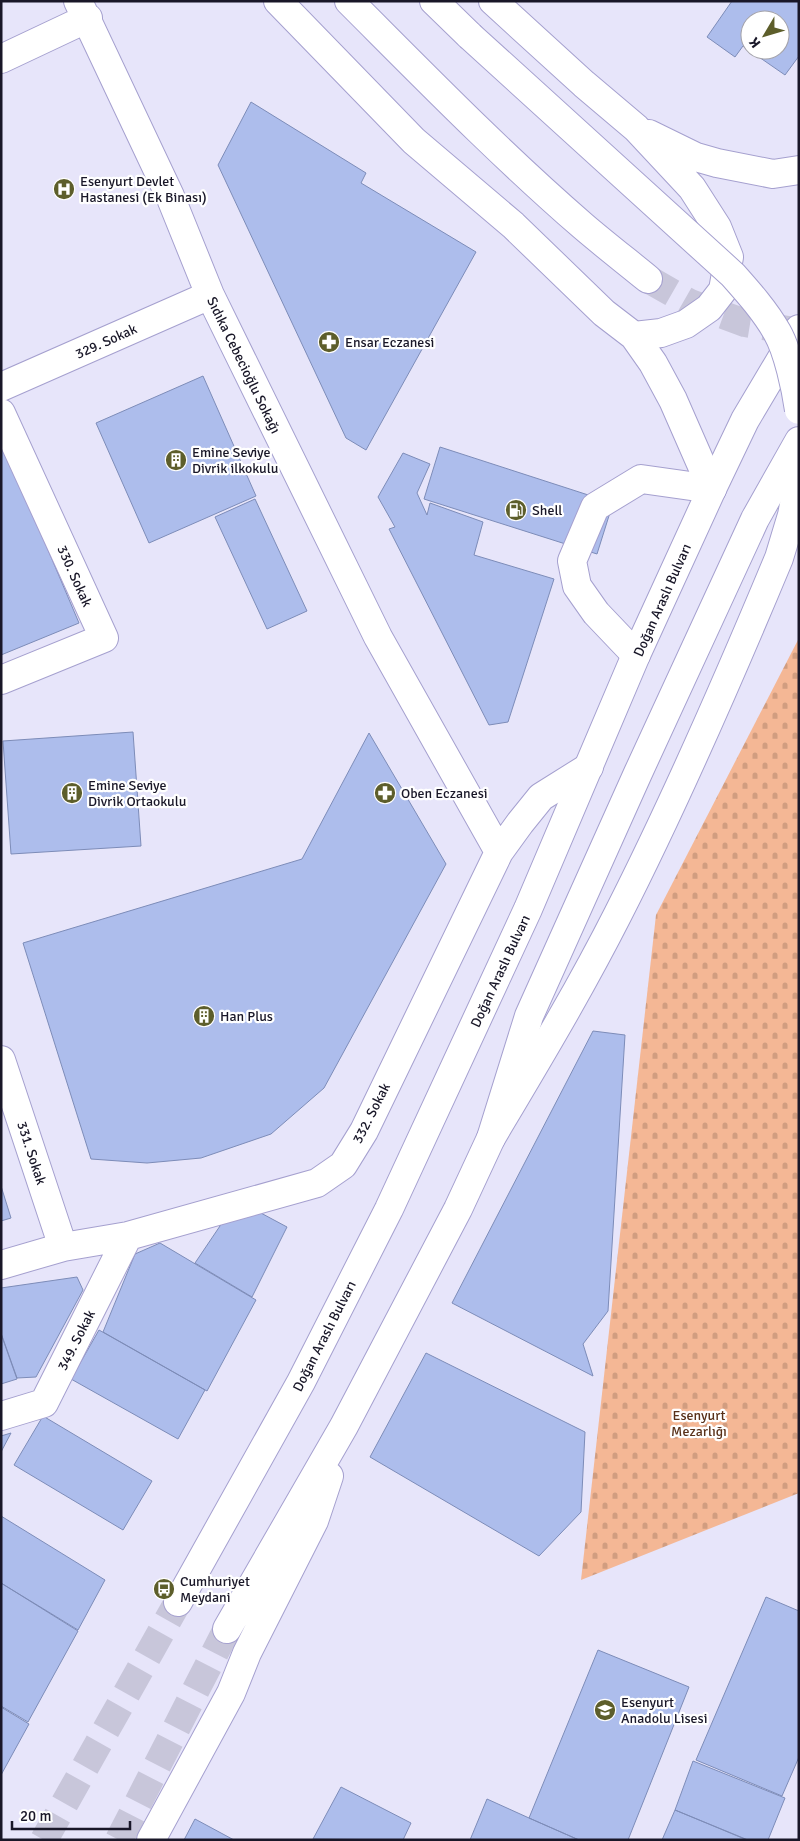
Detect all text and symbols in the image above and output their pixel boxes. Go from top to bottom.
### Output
north arrow [740,10,790,60]
text: K [746,34,765,51]
place label: Esenyurt Devlet Hastanesi (Ek Binası) [80,173,207,206]
hospital icon: Esenyurt Devlet Hastanesi (Ek Binası) [52,177,76,201]
street label: Sıdıka Cebecioğlu Sokağı [203,294,284,436]
street label: 329. Sokak [73,320,140,363]
pharmacy icon: Ensar Eczanesi [317,330,341,354]
place label: Ensar Eczanesi [345,334,434,351]
place label: Emine Seviye Divrik ilkokulu [192,444,278,477]
building icon: Emine Seviye Divrik ilkokulu [164,448,188,472]
fuel station icon: Shell [504,498,528,522]
place label: Shell [532,502,562,519]
street label: Doğan Araslı Bulvarı [630,541,695,659]
street label: 330. Sokak [53,543,96,610]
place label: Emine Seviye Divrik Ortaokulu [88,777,186,810]
building icon: Emine Seviye Divrik Ortaokulu [60,781,84,805]
pharmacy icon: Oben Eczanesi [373,781,397,805]
place label: Oben Eczanesi [401,785,488,802]
street label: Doğan Araslı Bulvarı [467,912,534,1030]
building icon: Han Plus [192,1004,216,1028]
place label: Han Plus [220,1008,273,1025]
street label: 332. Sokak [349,1080,394,1146]
street label: 331. Sokak [13,1119,50,1187]
street label: Doğan Araslı Bulvarı [289,1278,360,1394]
street label: 349. Sokak [54,1307,99,1373]
park label: Esenyurt Mezarlığı [671,1407,727,1440]
place label: Cumhuriyet Meydani [180,1573,250,1606]
bus stop icon: Cumhuriyet Meydani [152,1577,176,1601]
place label: Esenyurt Anadolu Lisesi [621,1694,708,1727]
school or university icon: Esenyurt Anadolu Lisesi [593,1698,617,1722]
scale bar [12,1798,130,1830]
text: 20 m [20,1807,51,1825]

